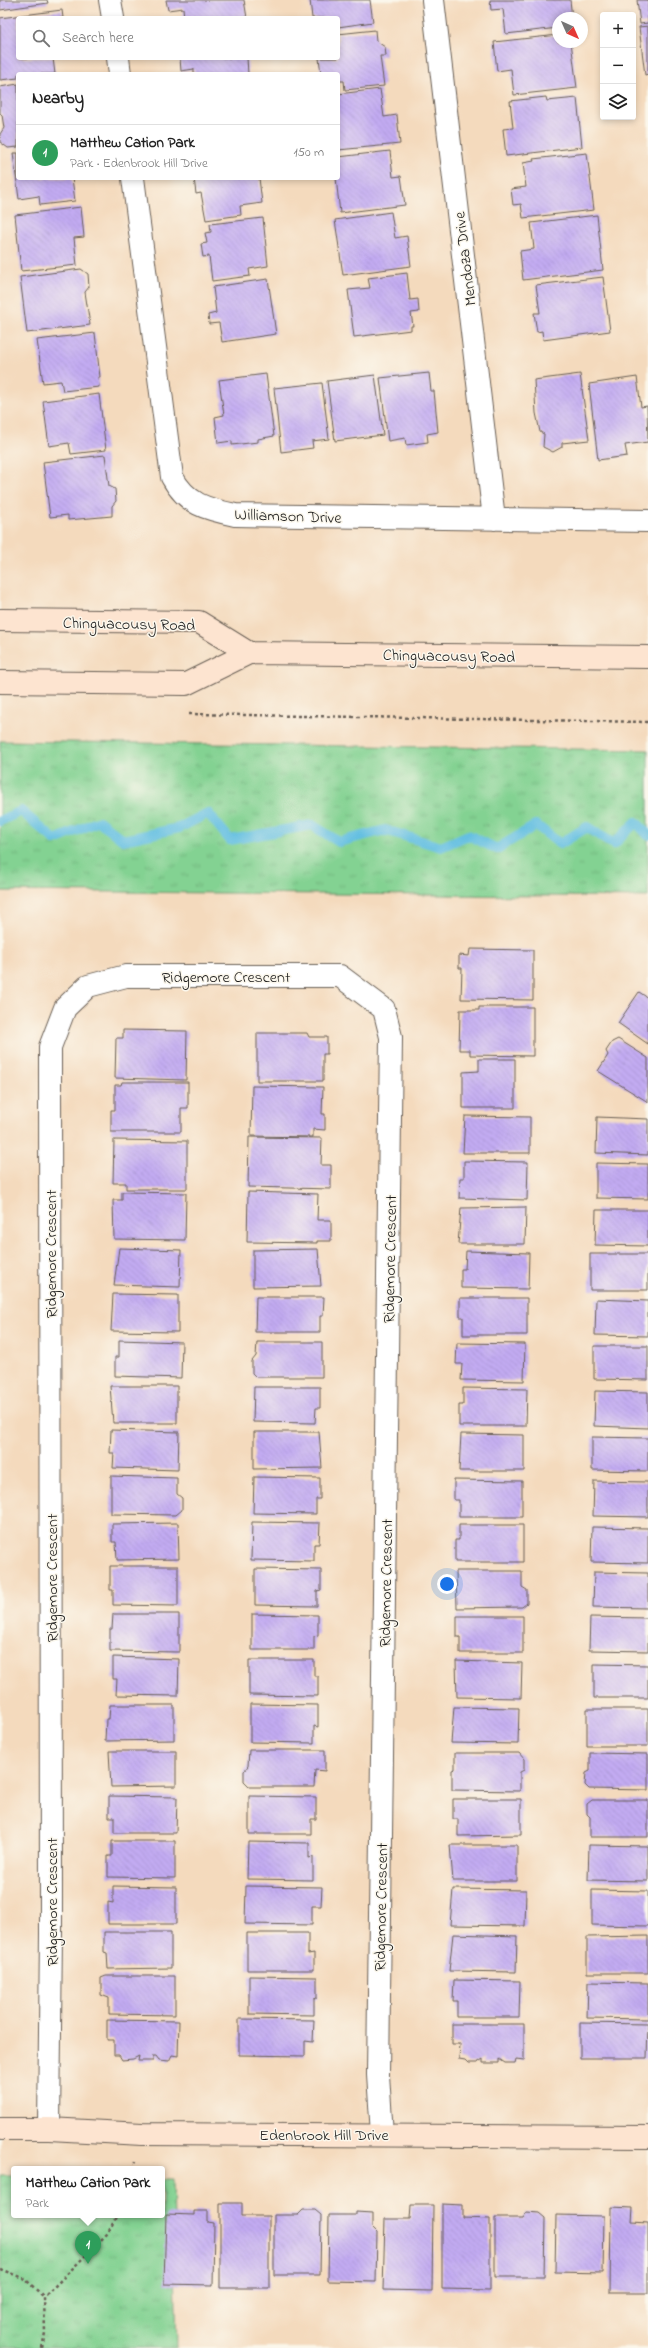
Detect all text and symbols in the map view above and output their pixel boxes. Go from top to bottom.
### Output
north arrow [552,12,588,48]
map controls [600,12,636,120]
button: + [600,12,636,48]
search box [16,16,340,60]
icon: search [30,27,52,49]
text: Search here [62,27,134,49]
button: − [600,48,636,84]
button: layers [600,84,636,120]
text: Nearby [32,86,84,111]
text: Matthew Cation Park [70,132,195,154]
text: 1 [43,143,47,162]
text: 150 m [293,143,324,162]
text: Park · Edenbrook Hill Drive [70,154,208,173]
street label: Mendoza Drive [448,209,484,307]
street label: Williamson Drive [234,503,343,531]
street label: Chinguacousy Road [63,612,195,638]
street label: Chinguacousy Road [383,644,515,670]
street label: Ridgemore Crescent [162,966,291,990]
street label: Ridgemore Crescent [40,1189,64,1318]
street label: Ridgemore Crescent [378,1194,404,1324]
street label: Ridgemore Crescent [41,1513,65,1642]
street label: Ridgemore Crescent [374,1518,400,1648]
your location [437,1574,457,1594]
street label: Ridgemore Crescent [41,1837,65,1966]
street label: Ridgemore Crescent [369,1842,395,1972]
street label: Edenbrook Hill Drive [259,2124,389,2148]
popup [11,2166,165,2218]
text: Matthew Cation Park [26,2172,150,2194]
text: Park [26,2194,49,2213]
pin: 1 [75,2231,101,2264]

